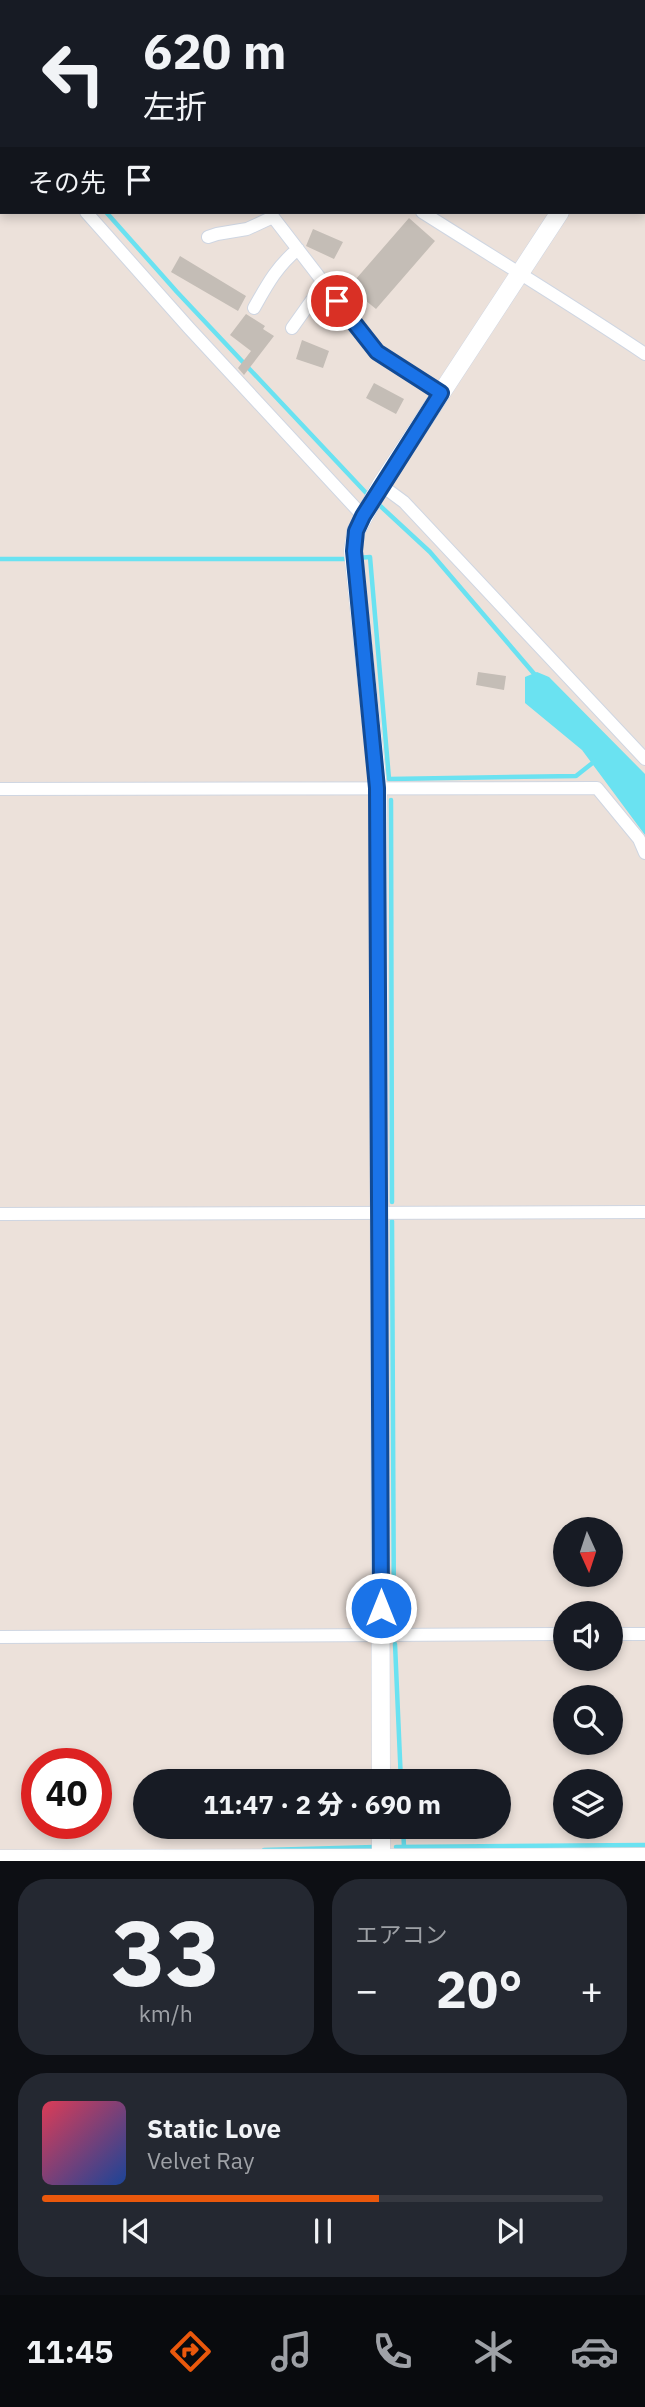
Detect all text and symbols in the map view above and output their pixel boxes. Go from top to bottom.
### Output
text: 620 m [143,19,287,82]
icon: left [28,28,119,119]
text: 左折 [143,85,207,127]
icon: arrive [120,161,158,199]
text: その先 [28,165,106,199]
pin [307,271,367,331]
icon: arrive [318,282,356,320]
north arrow [553,1517,623,1587]
map controls [553,1517,623,1839]
position arrow [344,1571,418,1645]
button: sound [553,1601,623,1671]
button: search [553,1685,623,1755]
speed limit sign: 40 [21,1748,112,1839]
button: layers [553,1769,623,1839]
text: 11:47 · 2 分 · 690 m [203,1787,441,1821]
text: 33 [111,1893,220,2011]
text: エアコン [356,1919,448,1949]
text: 20° [436,1955,523,2022]
text: − [356,1965,378,2014]
text: + [580,1965,603,2014]
text: km/h [139,1998,193,2028]
text: Static Love [147,2111,281,2145]
text: Velvet Ray [147,2145,254,2175]
icon: previous [117,2212,155,2250]
icon: pause [304,2212,342,2250]
icon: next [491,2212,529,2250]
icon: directions [166,2327,215,2376]
icon: music [267,2327,316,2376]
icon: phone [368,2327,417,2376]
icon: climate [469,2327,518,2376]
icon: car [570,2327,619,2376]
text: 11:45 [26,2330,113,2372]

